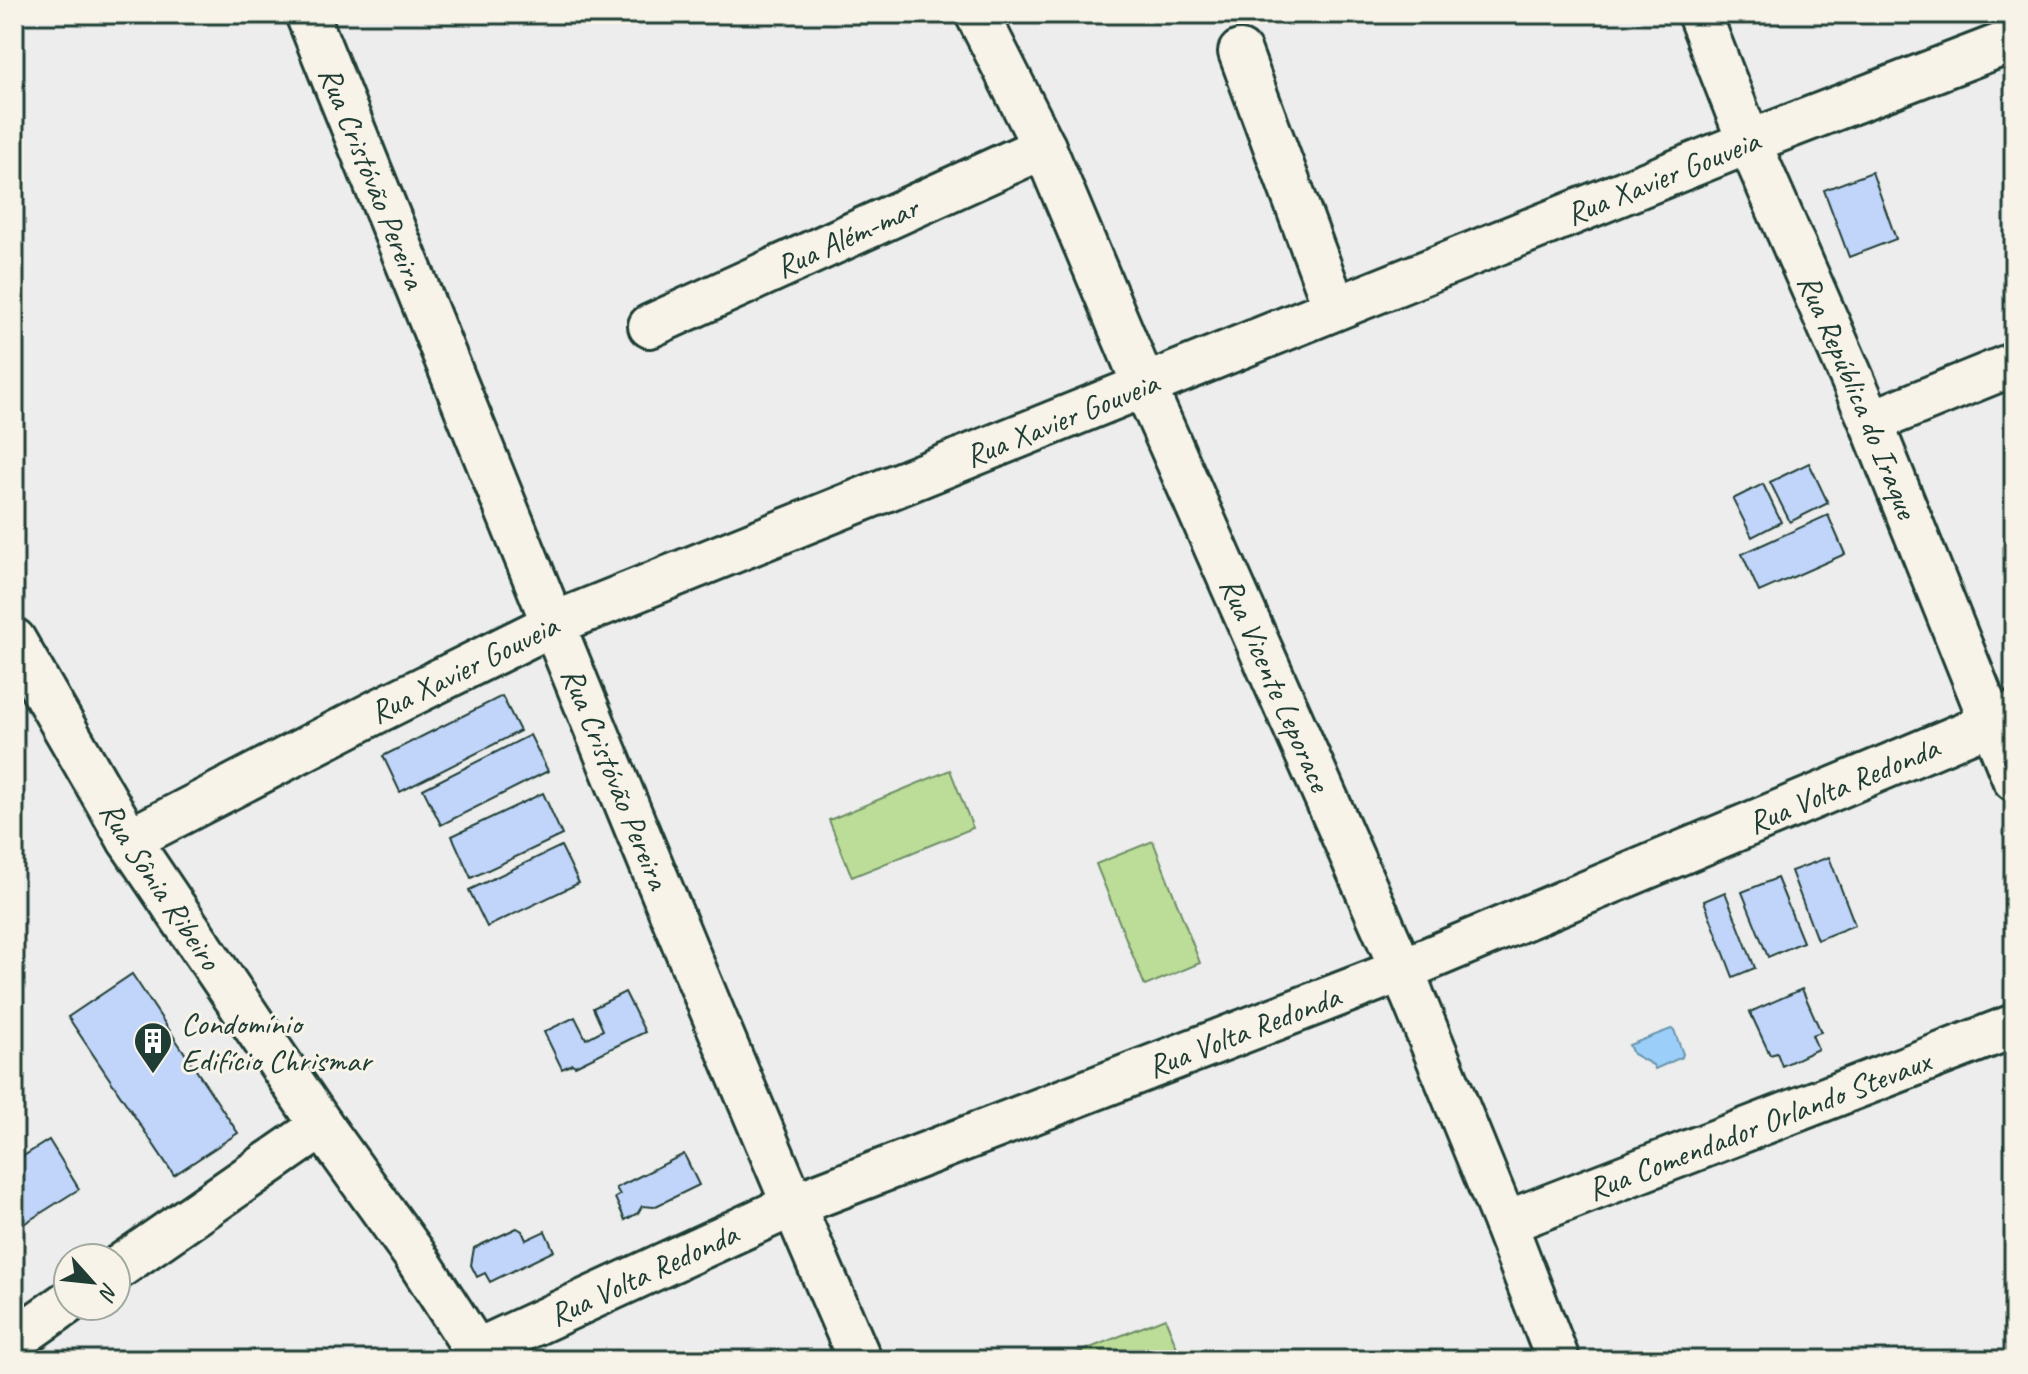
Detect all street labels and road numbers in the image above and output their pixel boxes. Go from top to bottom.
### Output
street label: Rua Cristóvão Pereira [309,60,436,296]
street label: Rua Xavier Gouveia [1560,119,1767,235]
street label: Rua Além-mar [769,186,927,287]
street label: Rua República do Iraque [1788,268,1928,527]
street label: Rua Xavier Gouveia [959,362,1166,477]
street label: Rua Vicente Leporace [1210,571,1342,800]
street label: Rua Xavier Gouveia [363,604,566,733]
street label: Rua Cristóvão Pereira [552,661,680,897]
street label: Rua Volta Redonda [1741,726,1947,844]
street label: Rua Sônia Ribeiro [90,794,231,979]
street label: Rua Volta Redonda [1142,975,1348,1087]
street label: Rua Comendador Orlando Stevaux [1582,1040,1938,1210]
street label: Rua Volta Redonda [542,1212,746,1336]

